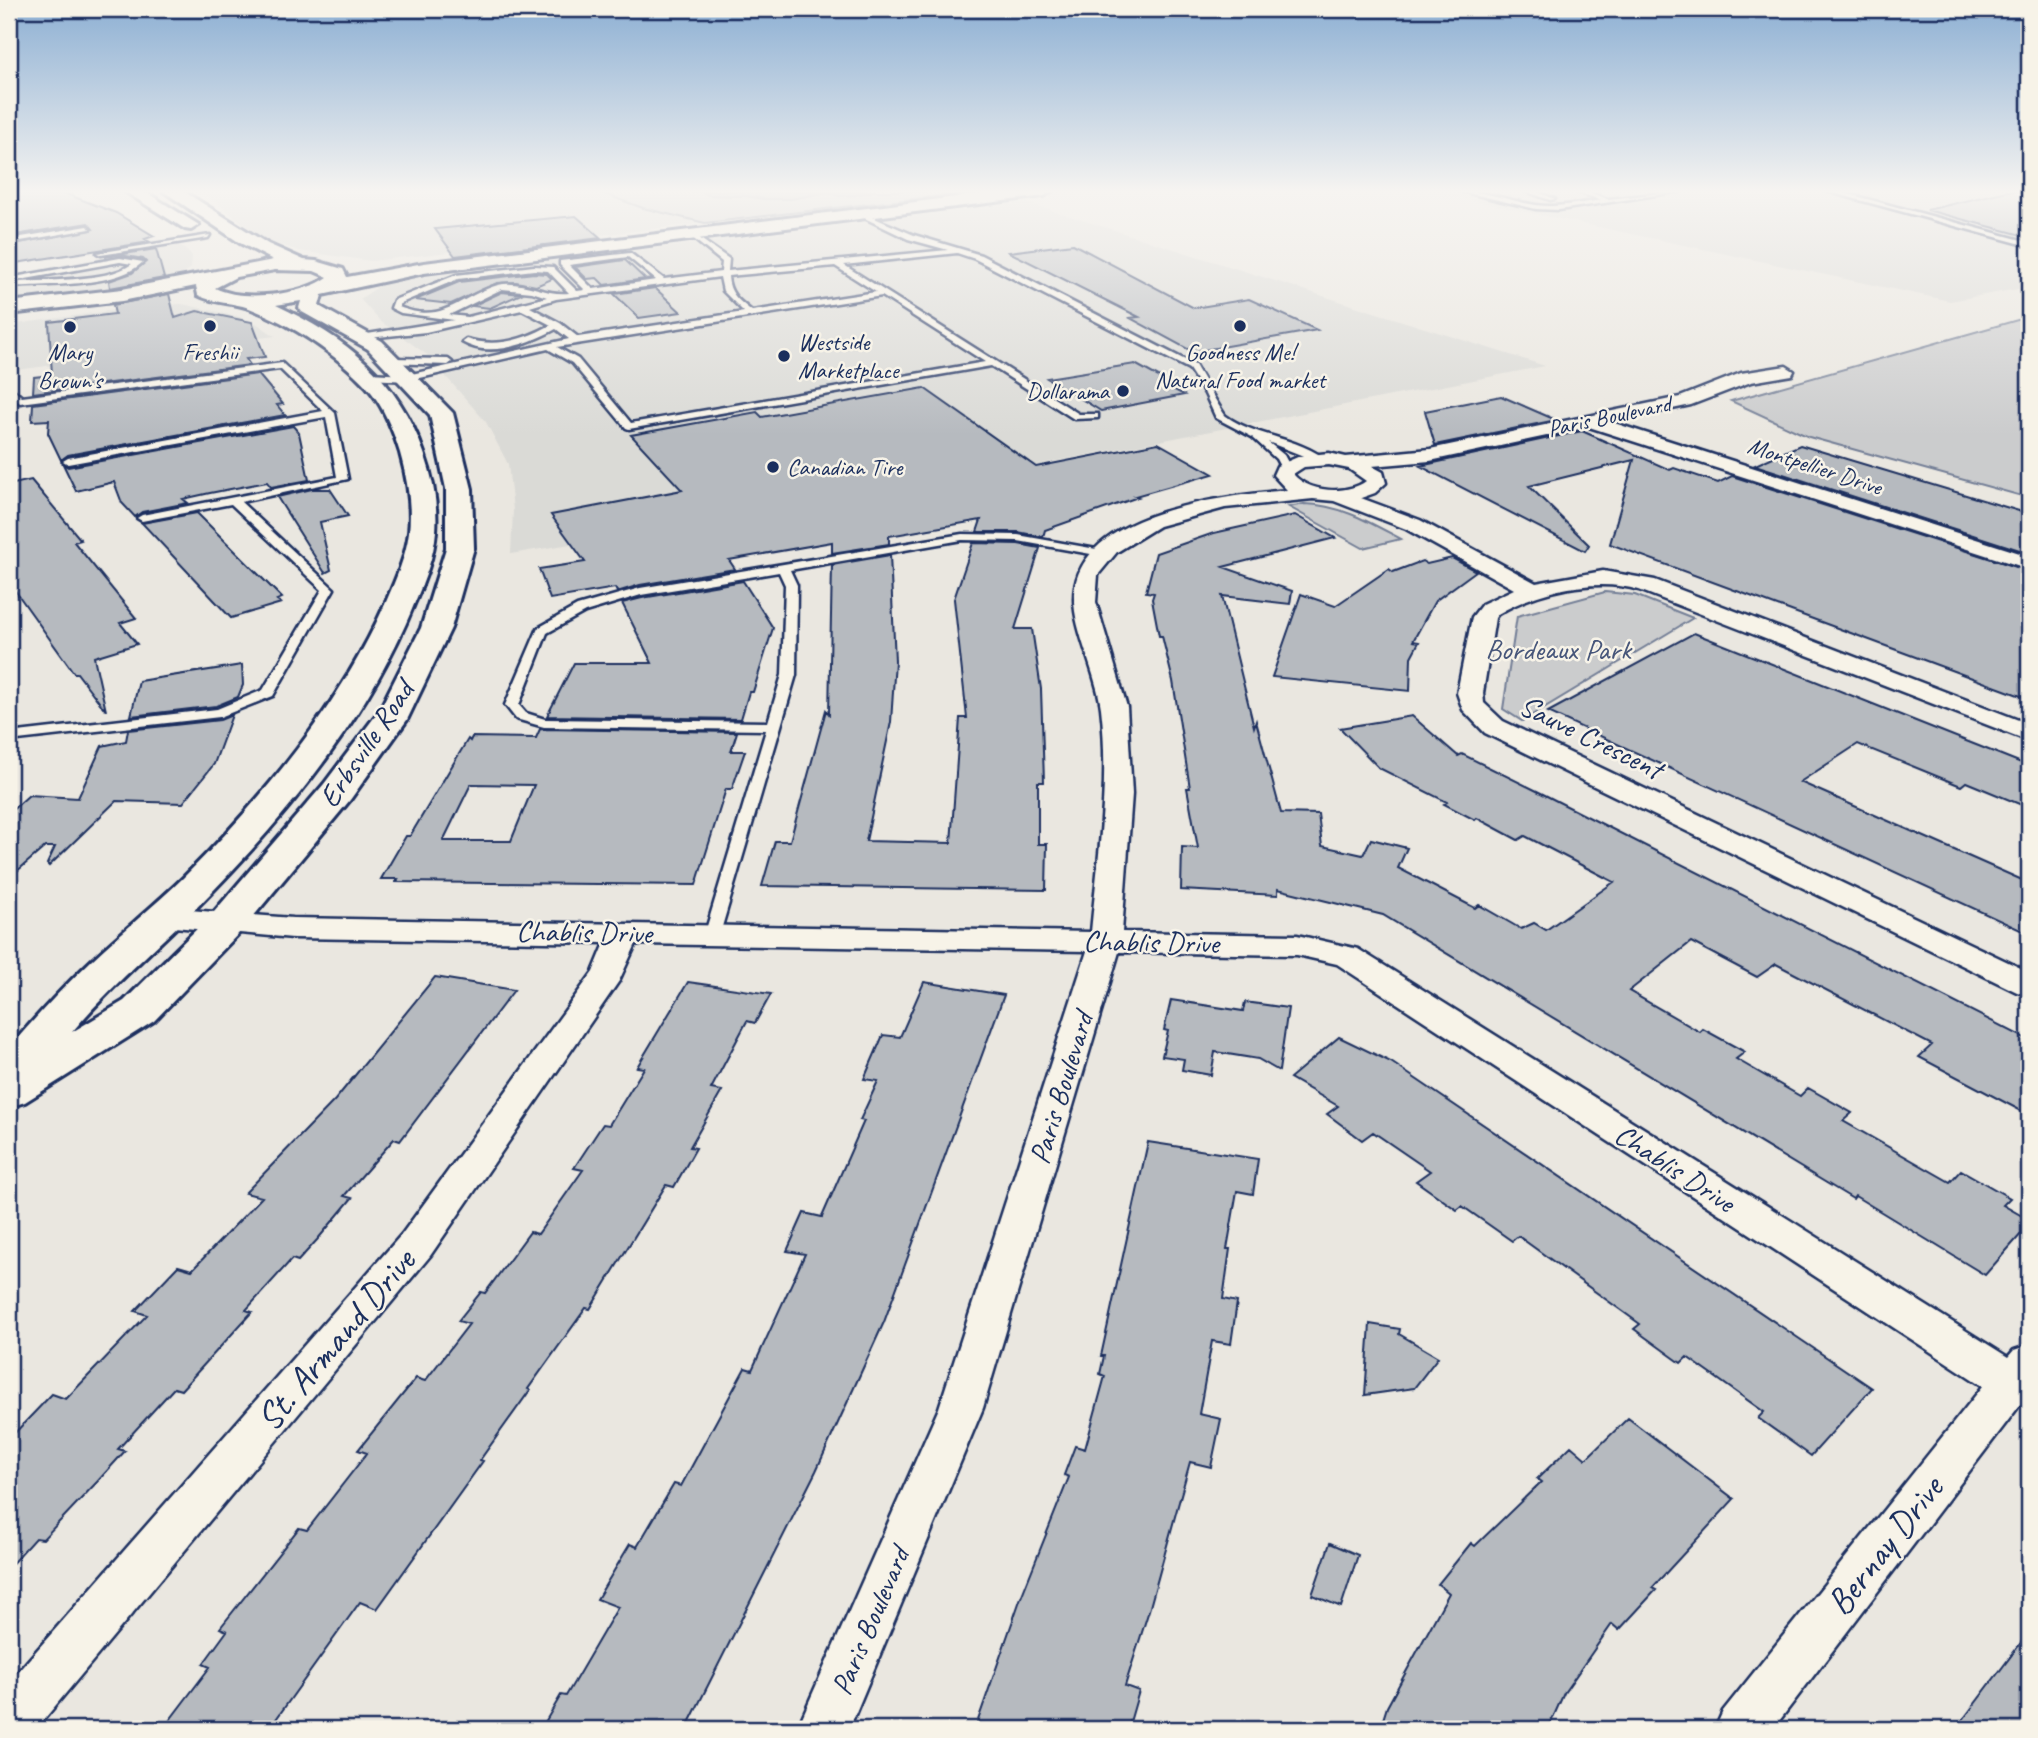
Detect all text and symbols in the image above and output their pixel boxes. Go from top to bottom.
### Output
marker: Freshii [202,318,218,334]
marker: Goodness Me! Natural Food market [1232,318,1248,334]
marker: Mary Brown's [62,319,78,335]
place label: Westside Marketplace [798,327,901,385]
place label: Mary Brown's [38,337,105,395]
place label: Freshii [182,337,241,367]
place label: Goodness Me! Natural Food market [1155,337,1327,395]
marker: Westside Marketplace [776,348,792,364]
place label: Dollarama [1026,376,1111,406]
marker: Dollarama [1115,383,1131,399]
street label: Paris Boulevard [1545,388,1677,444]
street label: Montpellier Drive [1744,430,1888,502]
place label: Canadian Tire [787,452,904,482]
marker: Canadian Tire [765,459,781,475]
park label: Bordeaux Park [1485,630,1633,668]
street label: Erbsville Road [310,670,424,814]
street label: Sauve Crescent [1513,686,1672,790]
street label: Chablis Drive [516,912,654,952]
street label: Chablis Drive [1083,922,1221,962]
street label: Paris Boulevard [1020,1004,1103,1168]
street label: Chablis Drive [1608,1115,1744,1222]
street label: St. Armand Drive [246,1237,427,1440]
street label: Bernay Drive [1815,1464,1955,1624]
street label: Paris Boulevard [822,1538,920,1700]

